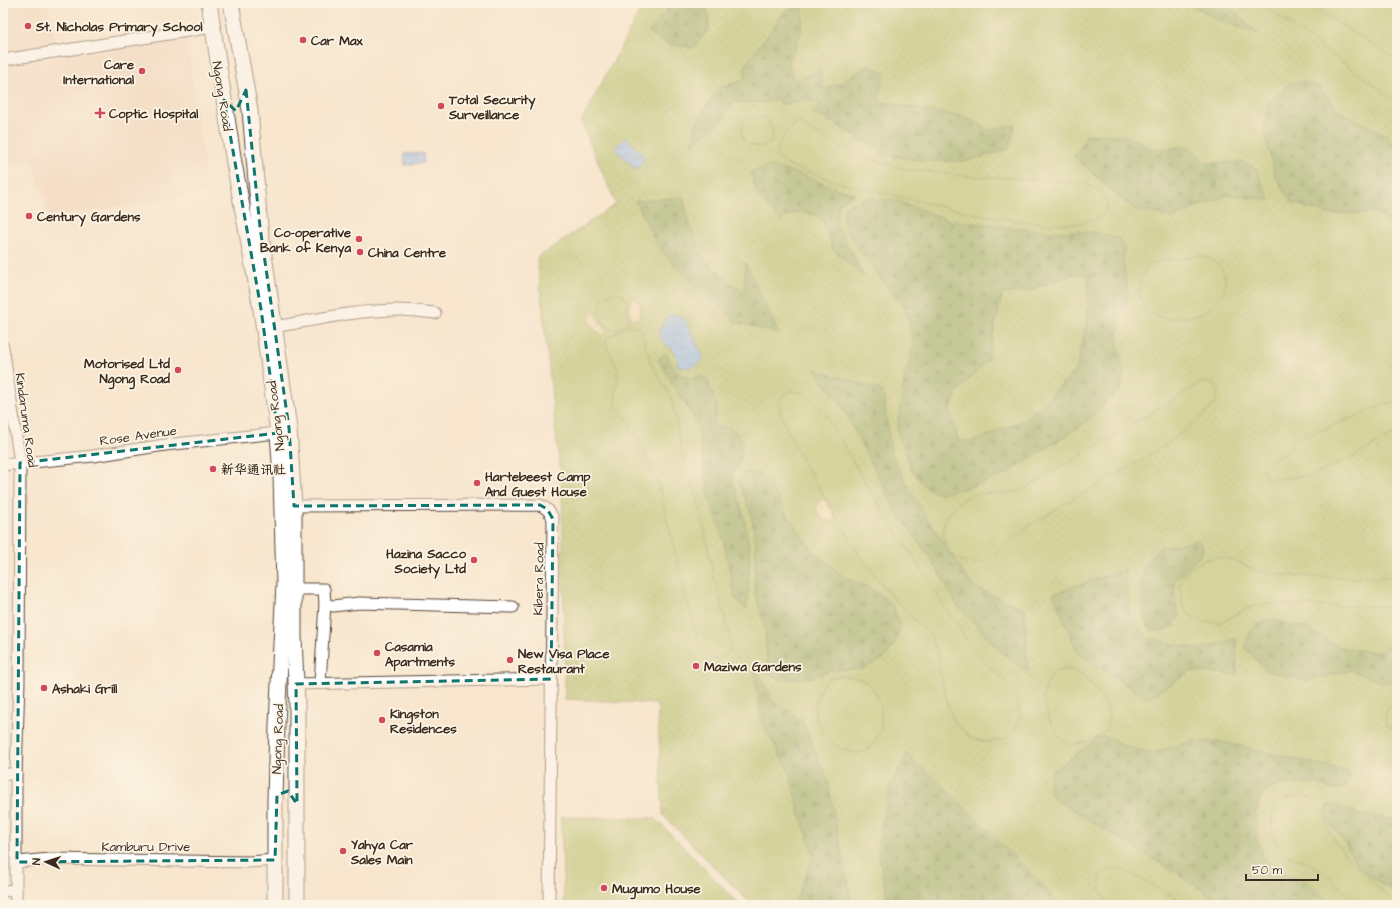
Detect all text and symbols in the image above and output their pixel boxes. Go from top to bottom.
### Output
place label: St. Nicholas Primary School [35,18,203,37]
marker: St. Nicholas Primary School [23,21,33,31]
place label: Car Max [311,32,364,50]
marker: Car Max [298,35,308,45]
place label: Care International [63,56,134,89]
street label: Ngong Road [207,60,236,133]
marker: Care International [137,66,147,76]
place label: Total Security Surveillance [448,91,536,124]
marker: Total Security Surveillance [436,101,446,111]
place label: Coptic Hospital [109,105,198,124]
marker: Coptic Hospital [94,107,106,119]
place label: Century Gardens [37,208,141,227]
marker: Century Gardens [24,211,34,221]
place label: Co-operative Bank of Kenya [260,224,351,258]
marker: Co-operative Bank of Kenya [354,234,364,244]
place label: China Centre [368,244,446,262]
marker: China Centre [355,247,365,257]
place label: Motorised Ltd Ngong Road [84,355,170,390]
marker: Motorised Ltd Ngong Road [173,365,183,375]
street label: Kindaruma Road [10,372,42,469]
street label: Ngong Road [263,379,290,452]
street label: Rose Avenue [98,422,178,450]
place label: 新华通讯社 [221,461,286,479]
marker: 新华通讯社 [208,464,218,474]
place label: Hartebeest Camp And Guest House [485,468,591,501]
marker: Hartebeest Camp And Guest House [472,478,482,488]
street label: Kibera Road [529,542,549,616]
place label: Hazina Sacco Society Ltd [386,545,467,579]
marker: Hazina Sacco Society Ltd [469,555,479,565]
place label: Casamia Apartments [385,638,456,672]
place label: New Visa Place Restaurant [518,645,610,678]
marker: Casamia Apartments [372,648,382,658]
marker: New Visa Place Restaurant [505,655,515,665]
place label: Maziwa Gardens [704,658,802,676]
marker: Maziwa Gardens [691,661,701,671]
place label: Ashaki Grill [52,680,117,698]
marker: Ashaki Grill [39,683,49,693]
street label: Ngong Road [268,703,289,775]
place label: Kingston Residences [390,705,457,738]
marker: Kingston Residences [377,715,387,725]
place label: Yahya Car Sales Main [350,836,414,869]
street label: Kamburu Drive [102,838,190,856]
north arrow [26,842,66,882]
marker: Yahya Car Sales Main [338,846,348,856]
scale bar [1246,856,1318,882]
text: N [29,858,44,865]
text: 50 m [1252,862,1283,879]
place label: Mugumo House [612,880,701,900]
marker: Mugumo House [599,883,609,893]

